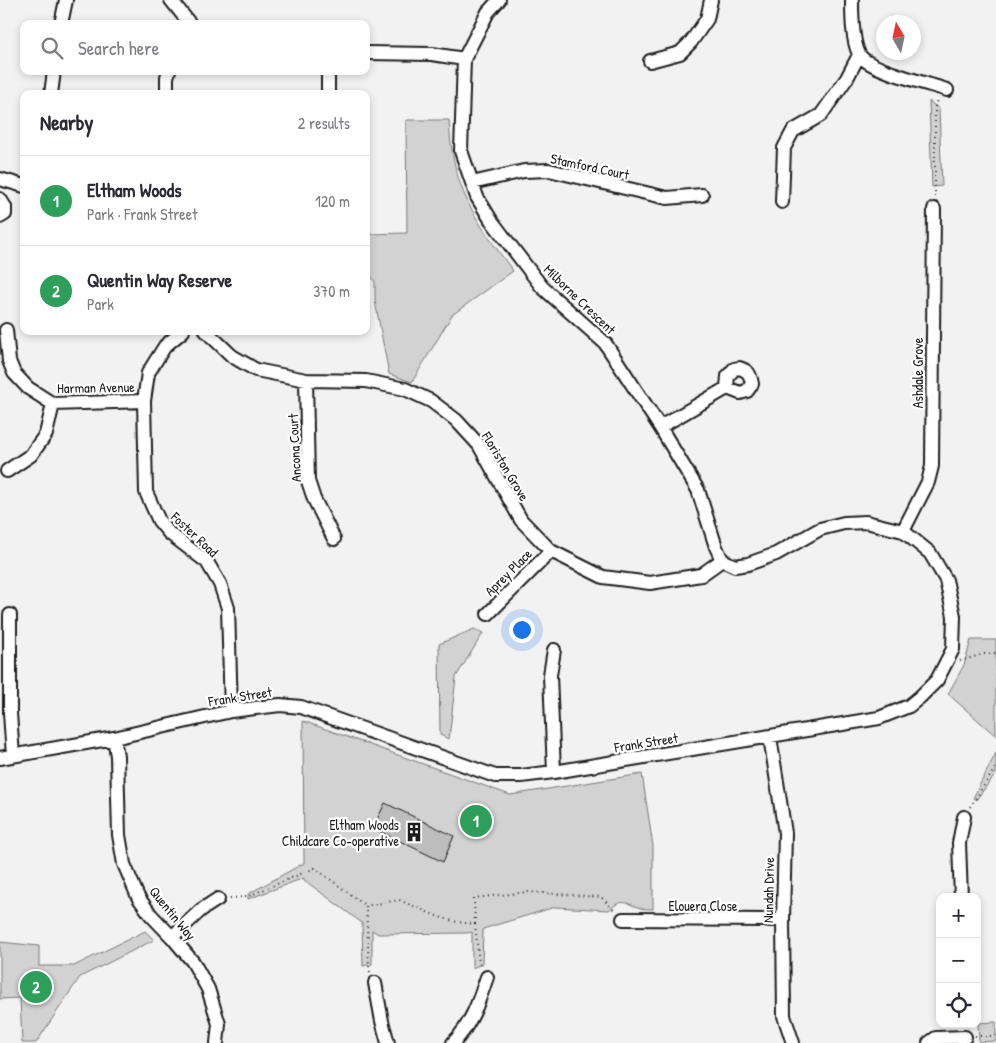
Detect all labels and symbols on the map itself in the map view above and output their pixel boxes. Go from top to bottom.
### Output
north arrow [876,15,921,60]
street label: Stamford Court [549,148,631,184]
street label: Milborne Crescent [540,260,620,338]
street label: Ashdale Grove [908,337,927,408]
street label: Harman Avenue [57,377,135,397]
street label: Ancona Court [283,413,305,483]
street label: Floriston Grove [477,427,534,504]
street label: Foster Road [166,507,223,561]
street label: Aprey Place [480,544,537,601]
your location [509,617,535,643]
street label: Frank Street [206,682,273,711]
street label: Frank Street [612,728,679,757]
pin: 1 [460,802,492,840]
place label: Eltham Woods Childcare Co-operative [282,815,399,851]
building icon: Eltham Woods Childcare Co-operative [403,821,425,843]
street label: Nundah Drive [758,857,778,923]
street label: Quentin Way [145,882,201,945]
street label: Elouera Close [669,896,738,915]
pin: 2 [20,968,52,1006]

